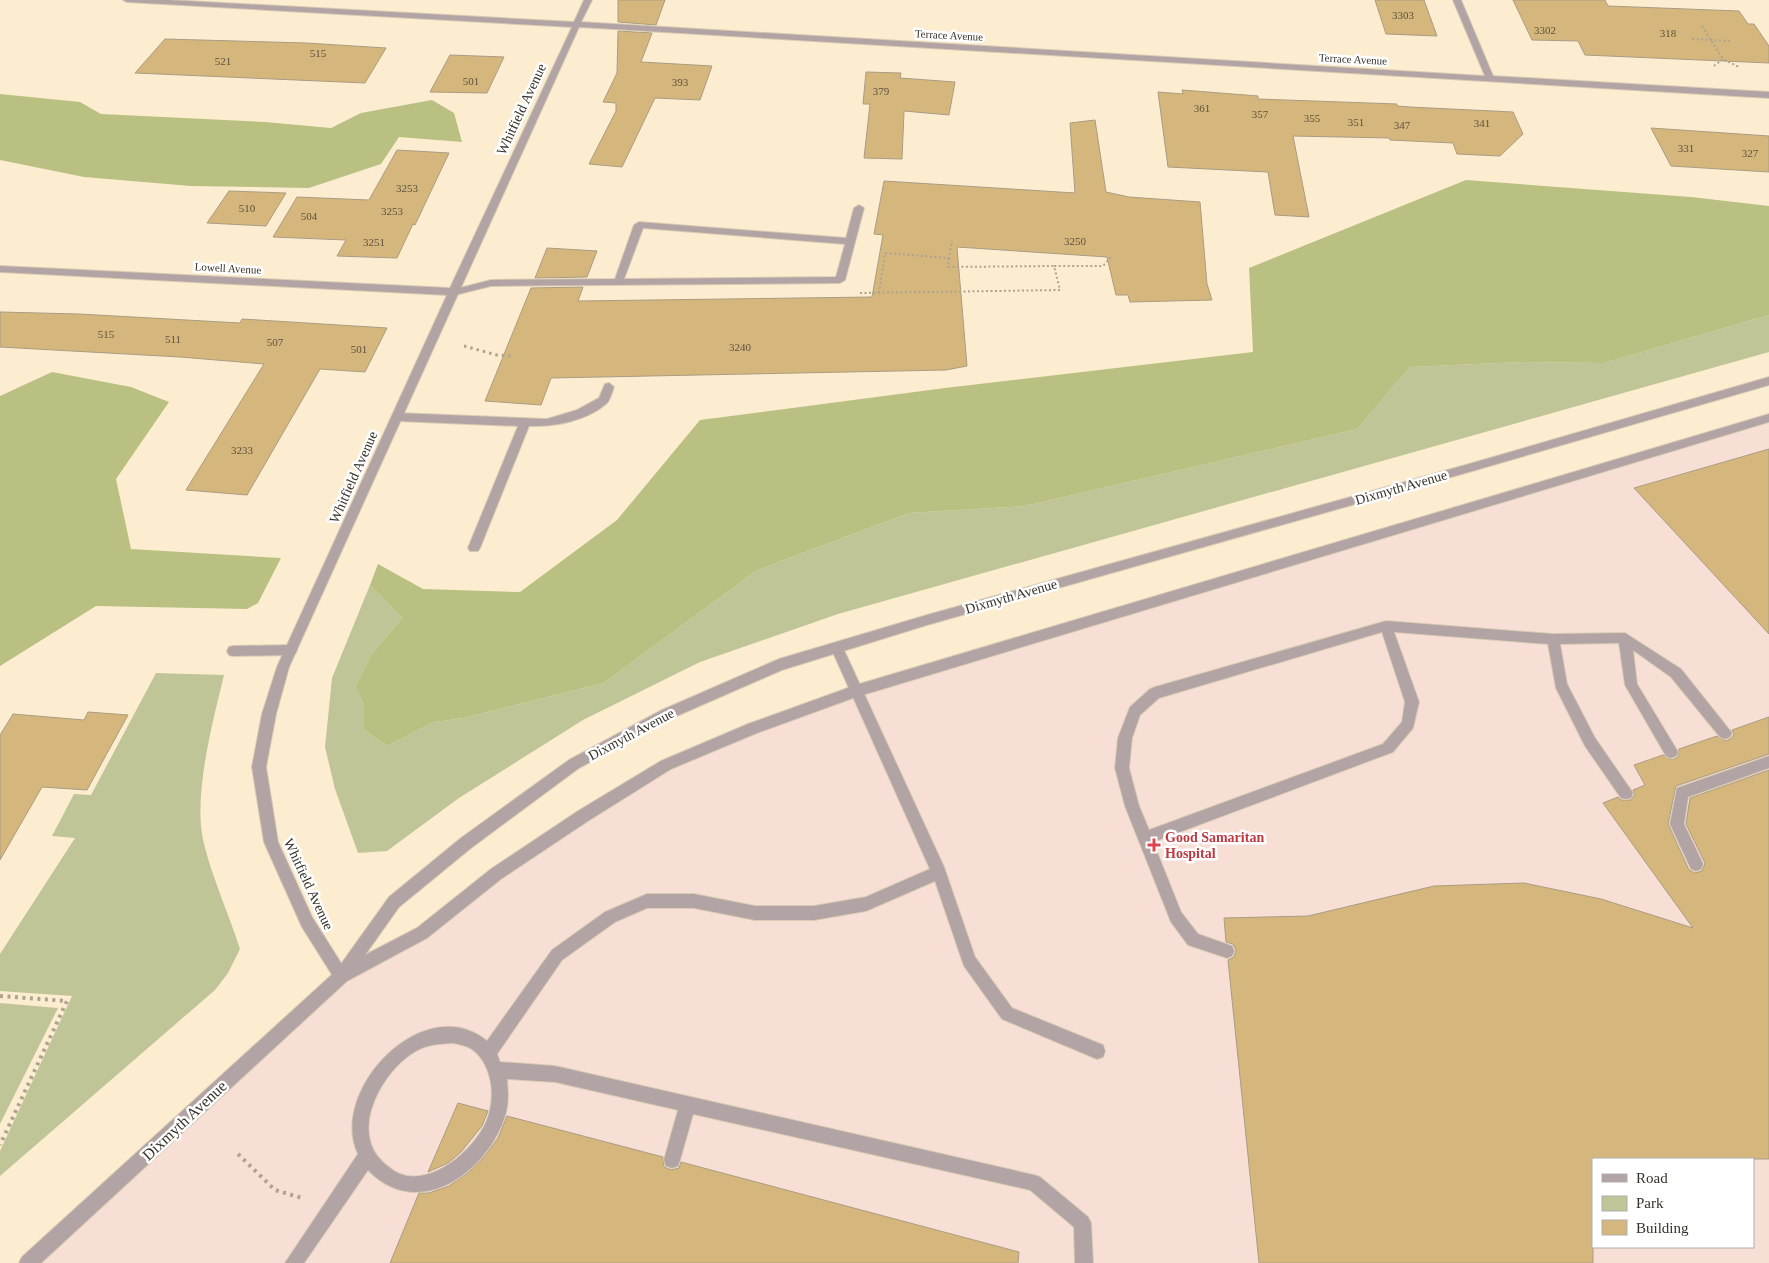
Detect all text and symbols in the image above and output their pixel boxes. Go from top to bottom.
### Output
house number: 3303 [1392,9,1415,21]
house number: 3302 [1534,24,1556,36]
street label: Terrace Avenue [915,27,984,43]
house number: 318 [1660,27,1677,39]
house number: 515 [310,47,327,59]
street label: Terrace Avenue [1319,51,1388,67]
house number: 521 [215,55,231,67]
street label: Whitfield Avenue [494,61,549,157]
house number: 501 [463,75,479,87]
house number: 393 [672,76,689,88]
house number: 379 [873,85,890,97]
house number: 361 [1194,102,1210,114]
house number: 357 [1252,108,1269,120]
house number: 355 [1304,112,1321,124]
house number: 351 [1348,116,1364,128]
house number: 341 [1474,117,1490,129]
house number: 347 [1394,119,1411,131]
house number: 331 [1678,142,1694,154]
house number: 327 [1742,147,1759,159]
house number: 3253 [396,182,419,194]
house number: 510 [239,202,256,214]
house number: 3253 [381,205,404,217]
house number: 504 [301,210,318,222]
house number: 3250 [1064,235,1087,247]
house number: 3251 [363,236,385,248]
street label: Lowell Avenue [194,260,262,276]
house number: 515 [98,328,115,340]
house number: 511 [165,333,181,345]
house number: 507 [267,336,284,348]
house number: 3240 [729,341,752,353]
house number: 501 [351,343,367,355]
street label: Whitfield Avenue [326,429,380,525]
house number: 3233 [231,444,254,456]
street label: Dixmyth Avenue [1353,467,1449,508]
street label: Dixmyth Avenue [963,576,1059,617]
street label: Dixmyth Avenue [586,706,677,763]
place label: Good Samaritan Hospital [1165,830,1264,861]
street label: Whitfield Avenue [281,836,336,932]
marker: Good Samaritan Hospital [1147,838,1161,852]
street label: Dixmyth Avenue [139,1077,231,1164]
legend [1592,1158,1754,1248]
text: Road [1636,1170,1668,1186]
text: Park [1636,1195,1664,1211]
text: Building [1636,1220,1689,1236]

